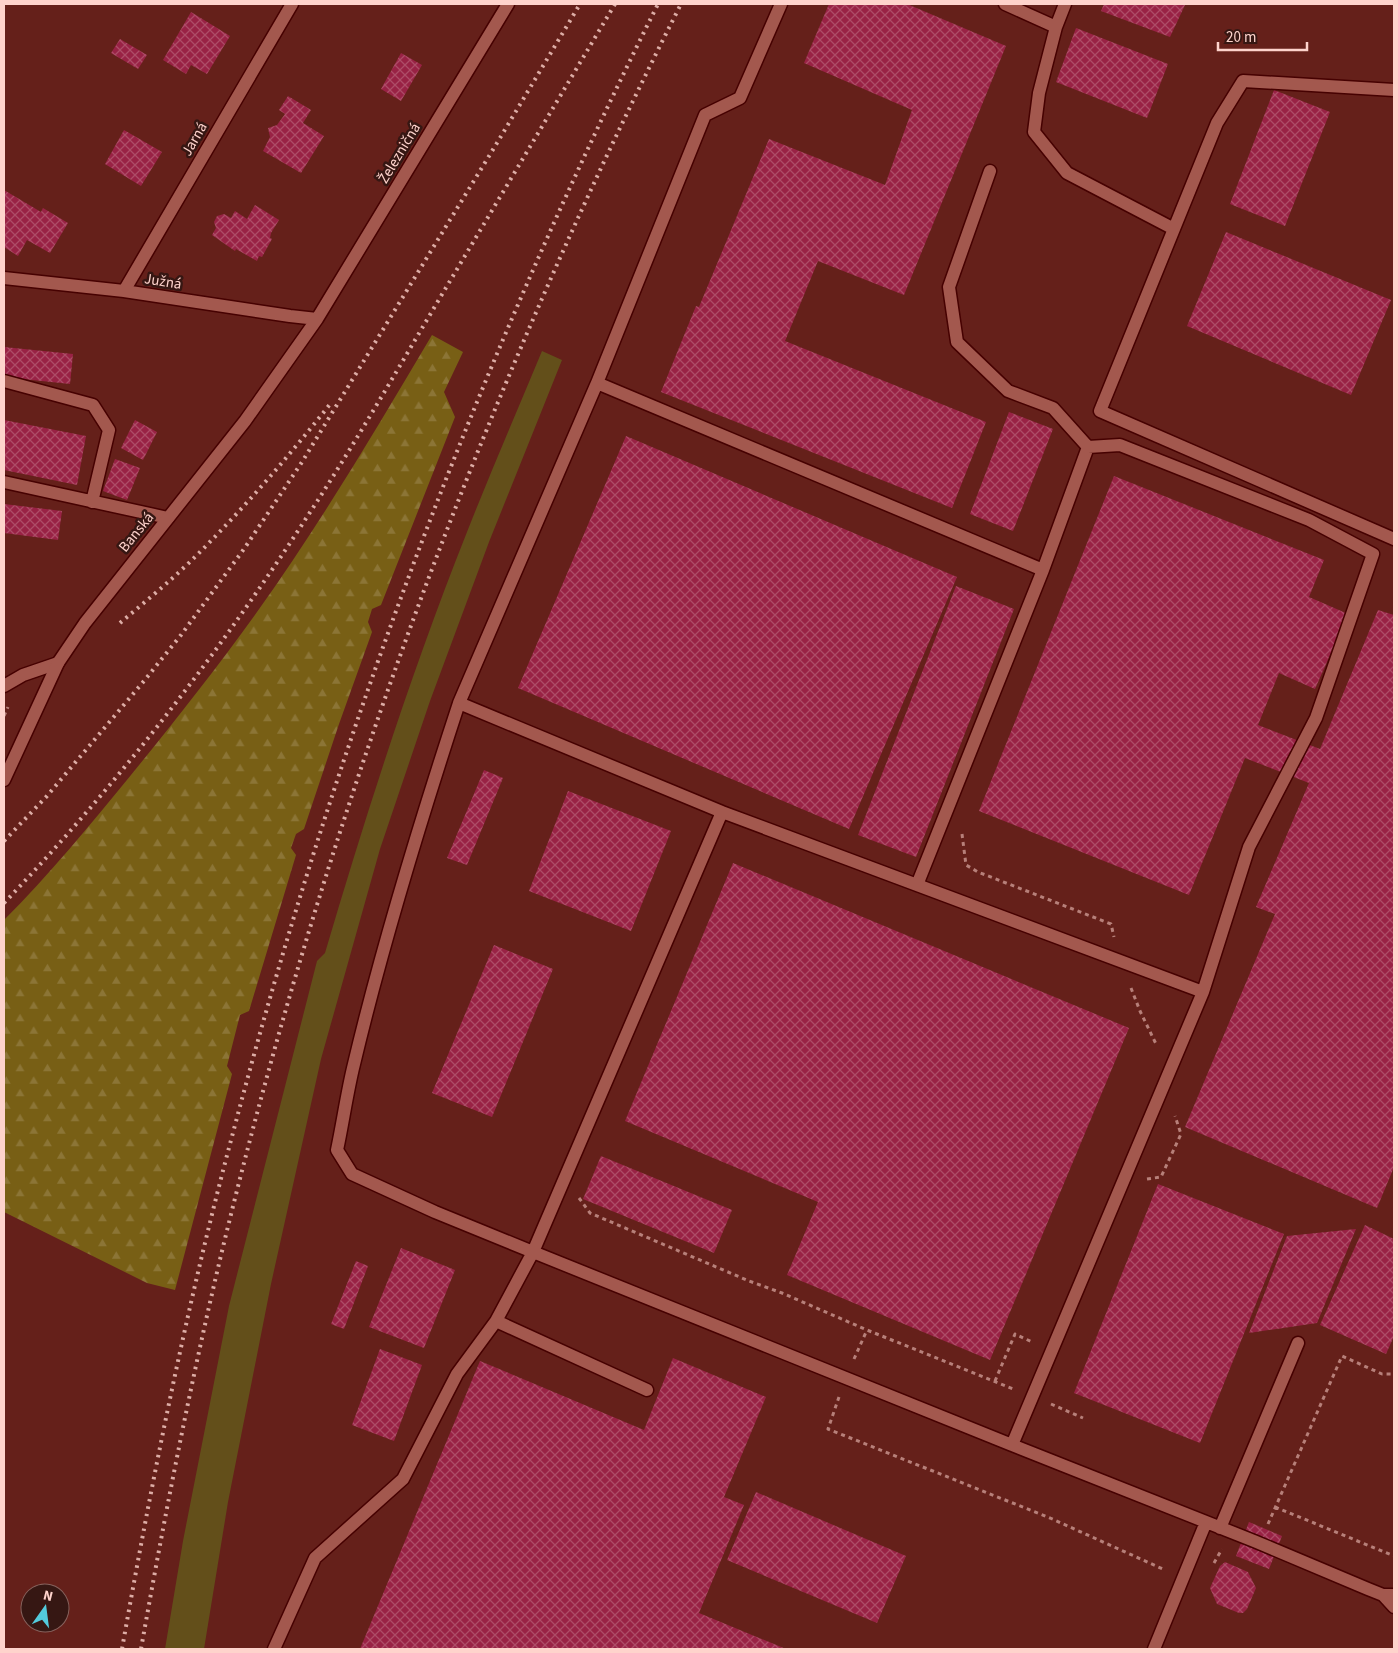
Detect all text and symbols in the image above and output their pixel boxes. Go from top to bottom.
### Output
scale bar [1218,20,1307,52]
text: 20 m [1226,27,1256,48]
street label: Jarná [176,119,212,160]
street label: Železničná [373,119,426,188]
street label: Južná [143,268,183,295]
street label: Banská [114,508,159,557]
north arrow [20,1583,70,1633]
text: N [41,1586,55,1607]

